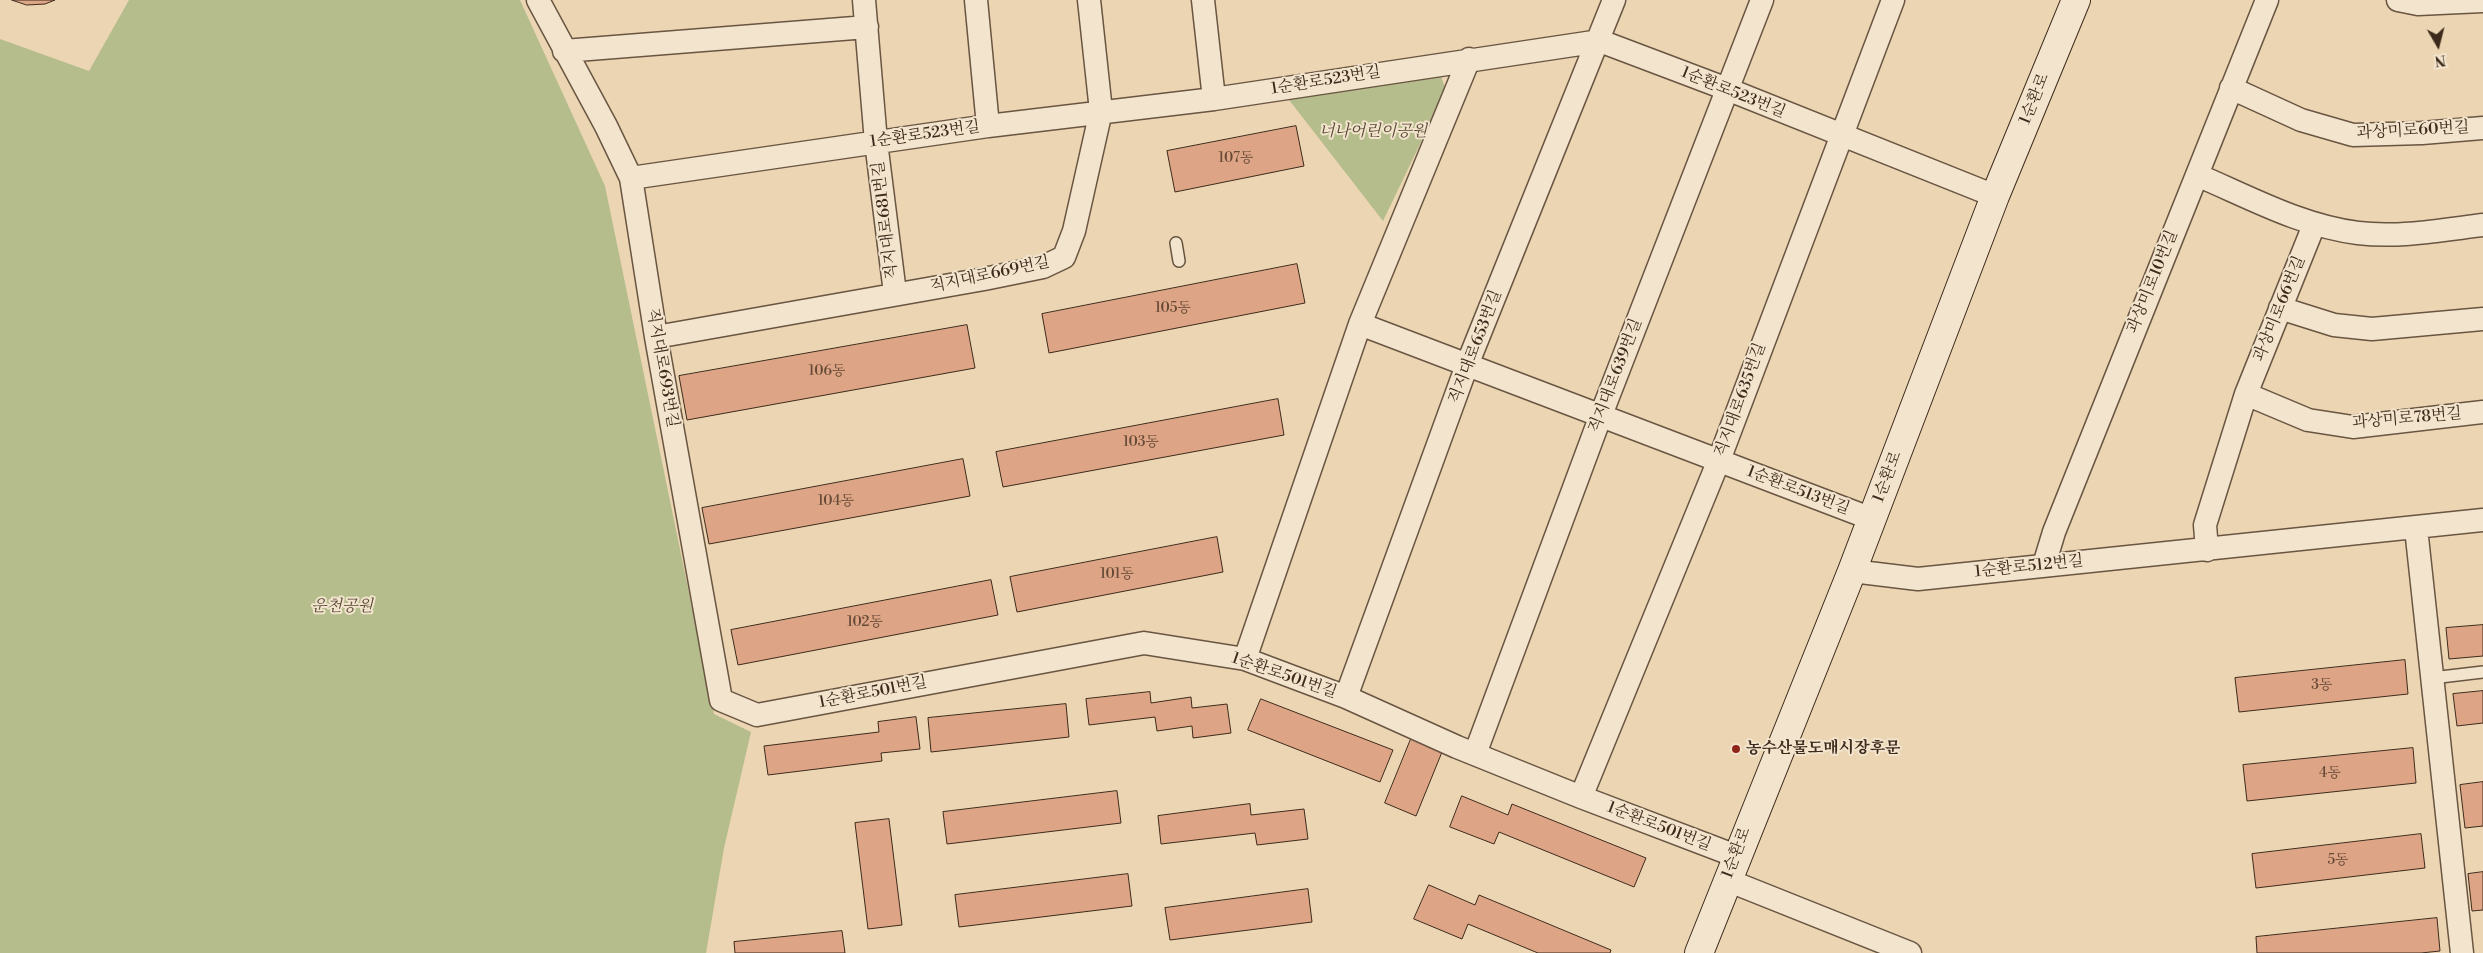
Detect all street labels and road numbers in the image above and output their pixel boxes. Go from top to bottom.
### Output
street label: 1순환로523번길 [1270,63,1382,99]
street label: 1순환로523번길 [1678,63,1788,123]
street label: 1순환로 [2016,71,2054,127]
street label: 1순환로523번길 [869,118,981,152]
street label: 과상미로60번길 [2356,118,2470,144]
street label: 직지대로681번길 [869,160,903,280]
street label: 과상미로10번길 [2124,228,2182,336]
street label: 직지대로669번길 [928,253,1052,297]
street label: 과상미로66번길 [2250,253,2310,365]
street label: 직지대로653번길 [1446,288,1506,406]
street label: 직지대로693번길 [642,307,682,429]
street label: 직지대로639번길 [1585,316,1647,436]
street label: 직지대로635번길 [1711,340,1771,460]
street label: 과상미로78번길 [2351,405,2463,433]
street label: 1순환로 [1869,449,1907,505]
street label: 1순환로513번길 [1744,463,1852,519]
street label: 1순환로512번길 [1974,552,2084,582]
street label: 1순환로501번길 [1229,649,1339,703]
street label: 1순환로501번길 [817,673,929,713]
street label: 1순환로501번길 [1604,798,1714,856]
street label: 1순환로 [1718,825,1756,881]

